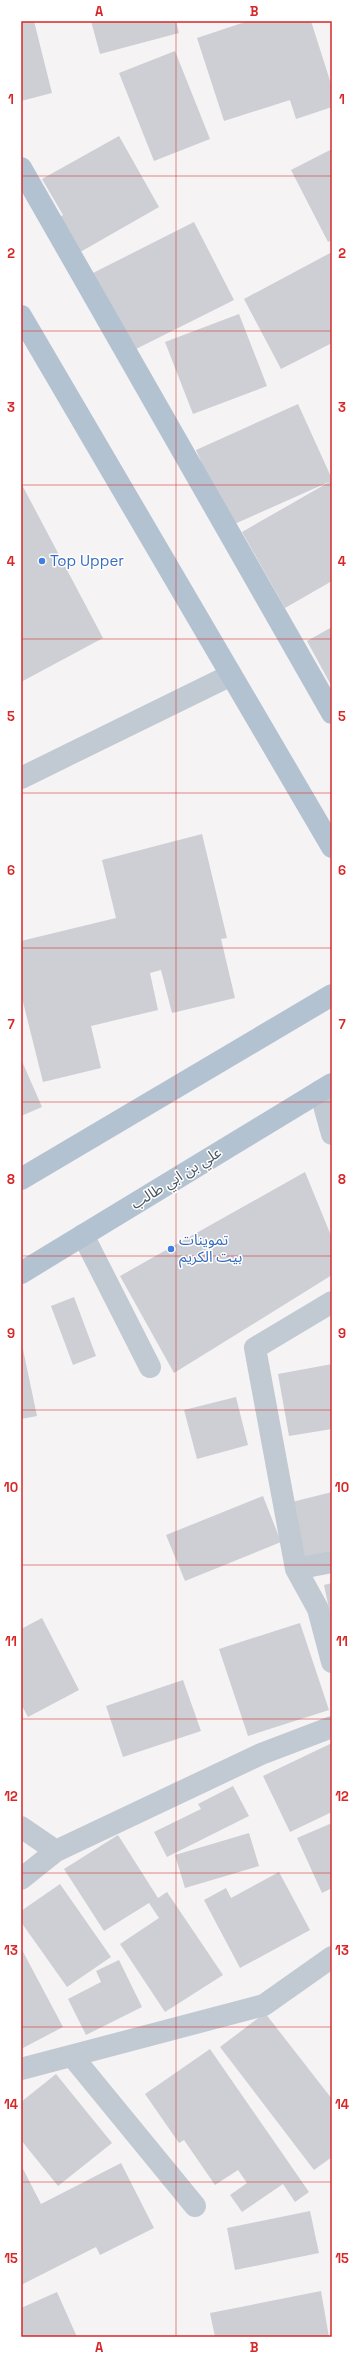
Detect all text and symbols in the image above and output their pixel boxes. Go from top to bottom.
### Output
text: A [95,3,104,20]
text: B [250,3,259,20]
text: 1 [8,91,14,108]
text: 1 [339,91,345,108]
text: 2 [7,245,15,262]
text: 2 [338,245,346,262]
text: 3 [7,399,15,416]
text: 3 [338,399,346,416]
place label: Top Upper [50,551,124,570]
text: 4 [7,553,15,570]
text: 4 [338,553,346,570]
marker: Top Upper [37,556,47,566]
text: 5 [7,708,15,725]
text: 5 [338,708,346,725]
text: 6 [7,862,15,879]
text: 6 [338,862,346,879]
text: 7 [7,1016,15,1033]
text: 7 [338,1016,346,1033]
street label: علي بن ابي طالب [127,1142,226,1215]
text: 8 [7,1171,15,1188]
text: 8 [338,1171,346,1188]
place label: تموينات بيت الكريم [179,1230,242,1268]
marker: تموينات بيت الكريم [166,1244,176,1254]
text: 9 [7,1325,15,1342]
text: 9 [338,1325,346,1342]
text: 10 [4,1479,18,1496]
text: 10 [335,1479,349,1496]
text: 11 [5,1633,17,1650]
text: 11 [336,1633,348,1650]
text: 12 [4,1788,18,1805]
text: 12 [335,1788,349,1805]
text: 13 [4,1942,18,1959]
text: 13 [335,1942,349,1959]
text: 14 [4,2096,18,2113]
text: 14 [335,2096,349,2113]
text: 15 [4,2250,18,2267]
text: 15 [335,2250,349,2267]
text: A [95,2339,104,2356]
text: B [250,2339,259,2356]

